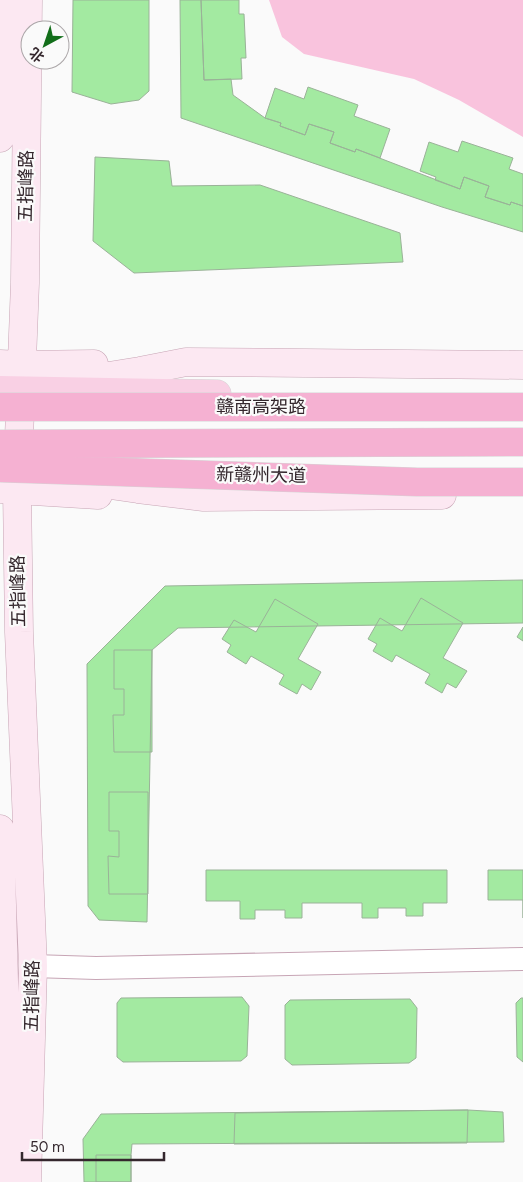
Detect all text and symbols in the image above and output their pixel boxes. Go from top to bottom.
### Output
north arrow [20,20,70,70]
text: 北 [26,44,48,66]
street label: 五指峰路 [14,150,38,222]
street label: 赣南高架路 [216,396,306,418]
street label: 新赣州大道 [216,463,306,487]
street label: 五指峰路 [6,555,30,627]
street label: 五指峰路 [20,960,44,1032]
scale bar [22,1130,165,1162]
text: 50 m [30,1138,65,1156]

